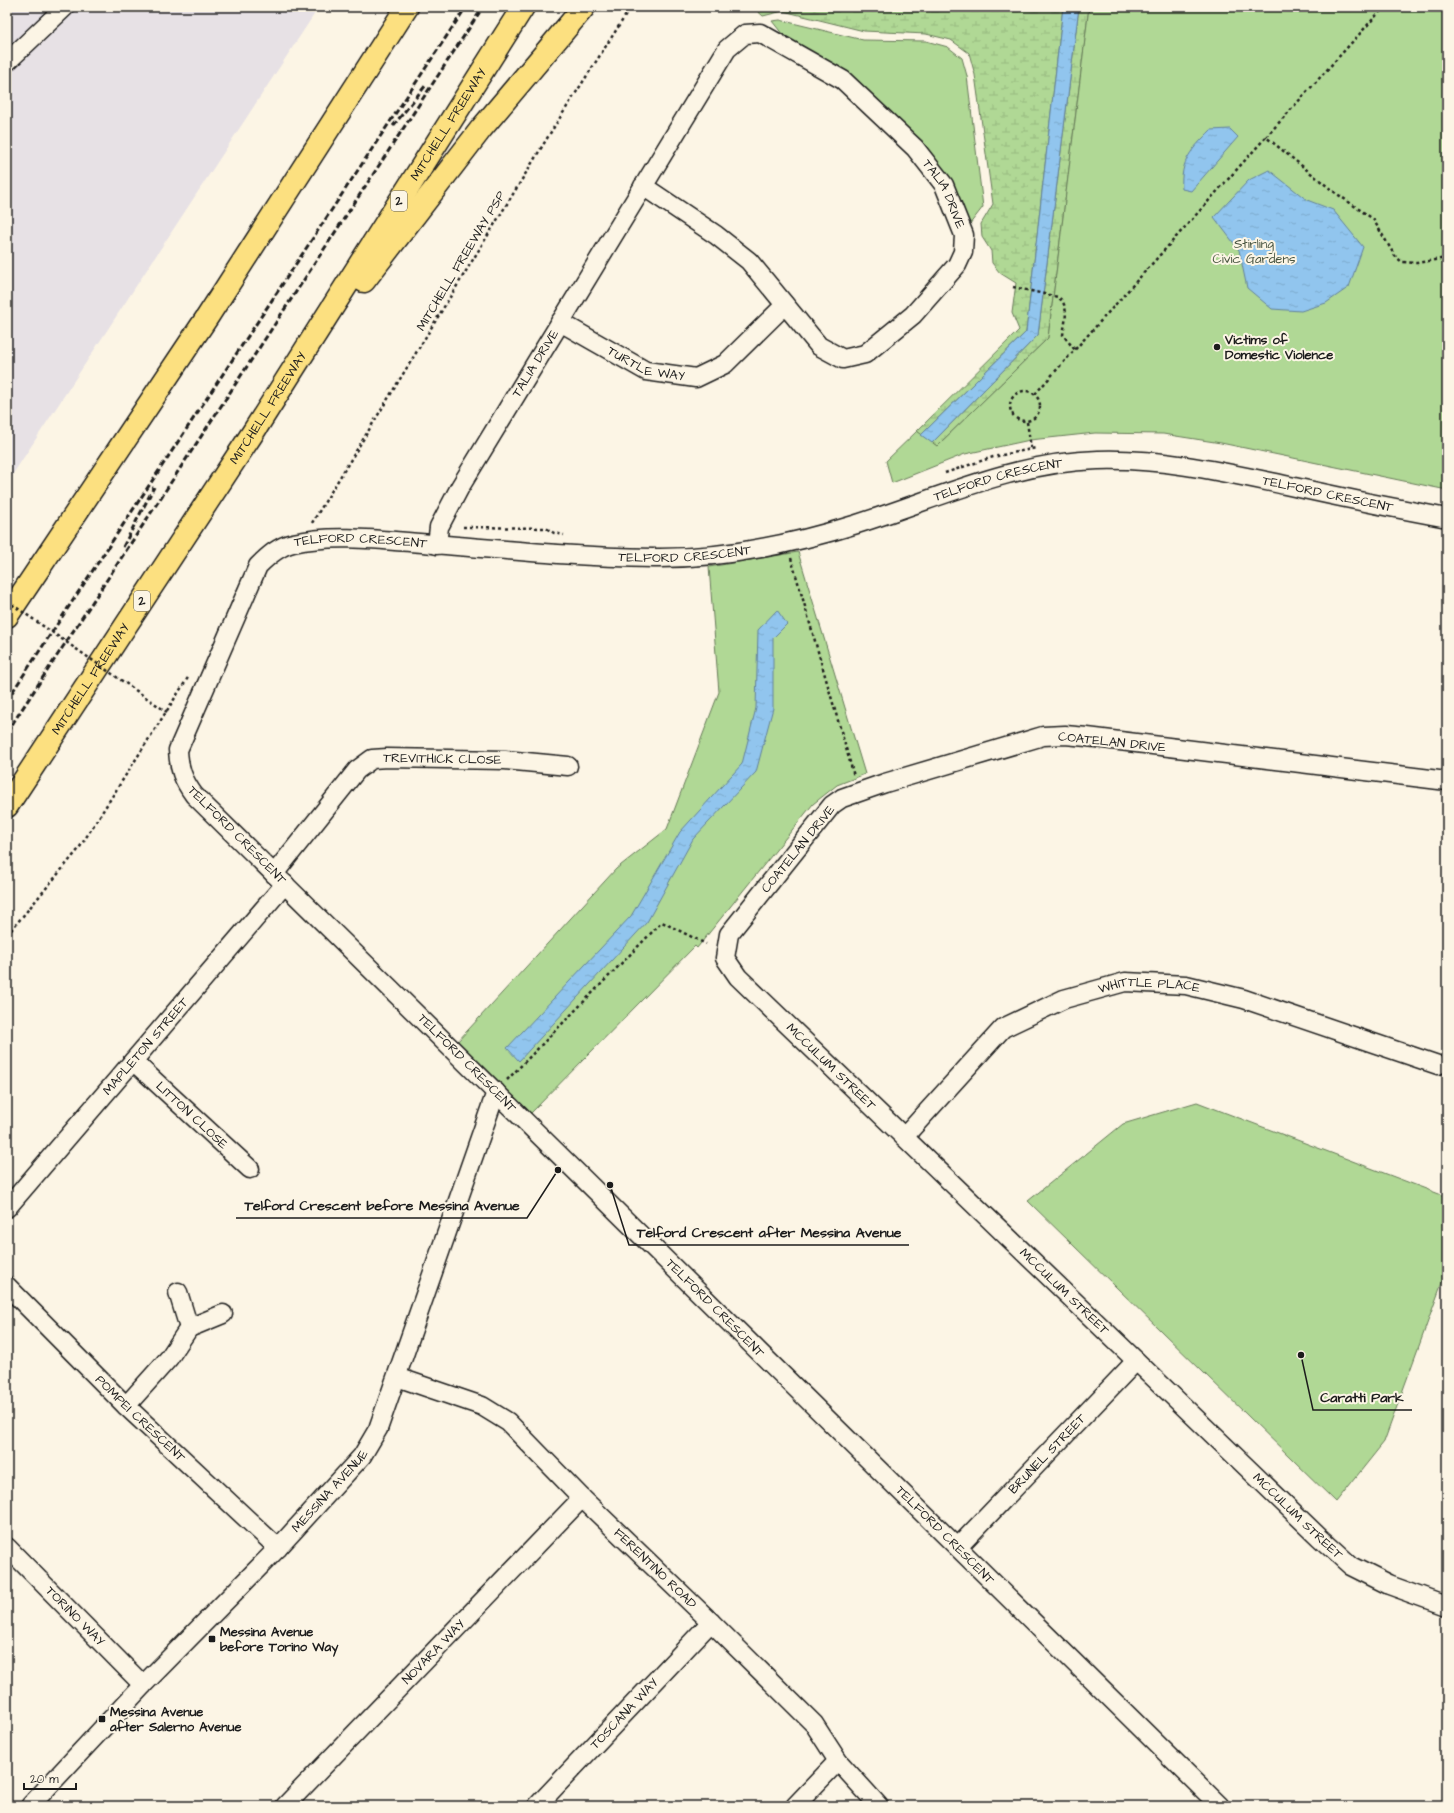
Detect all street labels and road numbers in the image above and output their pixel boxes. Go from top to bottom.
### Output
street label: MITCHELL FREEWAY [406,65,491,184]
street label: TALIA DRIVE [918,156,970,231]
street label: MITCHELL FREEWAY PSP [412,187,510,334]
road number: 2 [391,191,407,211]
street label: TALIA DRIVE [508,326,563,401]
street label: TURTLE WAY [604,342,686,385]
street label: MITCHELL FREEWAY [226,348,311,468]
street label: TELFORD CRESCENT [931,454,1065,506]
street label: TELFORD CRESCENT [1261,471,1396,517]
street label: TELFORD CRESCENT [292,529,429,553]
street label: TELFORD CRESCENT [618,541,753,567]
road number: 2 [134,591,150,611]
street label: MITCHELL FREEWAY [47,620,134,738]
street label: COATELAN DRIVE [1057,727,1167,757]
street label: TREVITHICK CLOSE [383,749,502,769]
street label: TELFORD CRESCENT [184,782,291,889]
street label: COATELAN DRIVE [757,801,839,897]
street label: WHITTLE PLACE [1096,972,1202,998]
street label: MAPLETON STREET [99,993,193,1099]
street label: TELFORD CRESCENT [414,1010,521,1117]
street label: MCCULUM STREET [782,1019,880,1115]
street label: LITTON CLOSE [152,1077,232,1153]
street label: MCCULUM STREET [1016,1244,1114,1340]
street label: TELFORD CRESCENT [662,1255,769,1362]
street label: POMPEI CRESCENT [91,1371,190,1467]
street label: BRUNEL STREET [1004,1409,1091,1498]
street label: MESSINA AVENUE [288,1446,373,1536]
street label: MCCULUM STREET [1249,1469,1347,1564]
street label: TELFORD CRESCENT [892,1482,999,1589]
street label: FERENTINO ROAD [610,1524,701,1613]
street label: TORINO WAY [41,1582,109,1650]
street label: NOVARA WAY [398,1616,469,1688]
street label: TOSCANA WAY [586,1674,662,1753]

